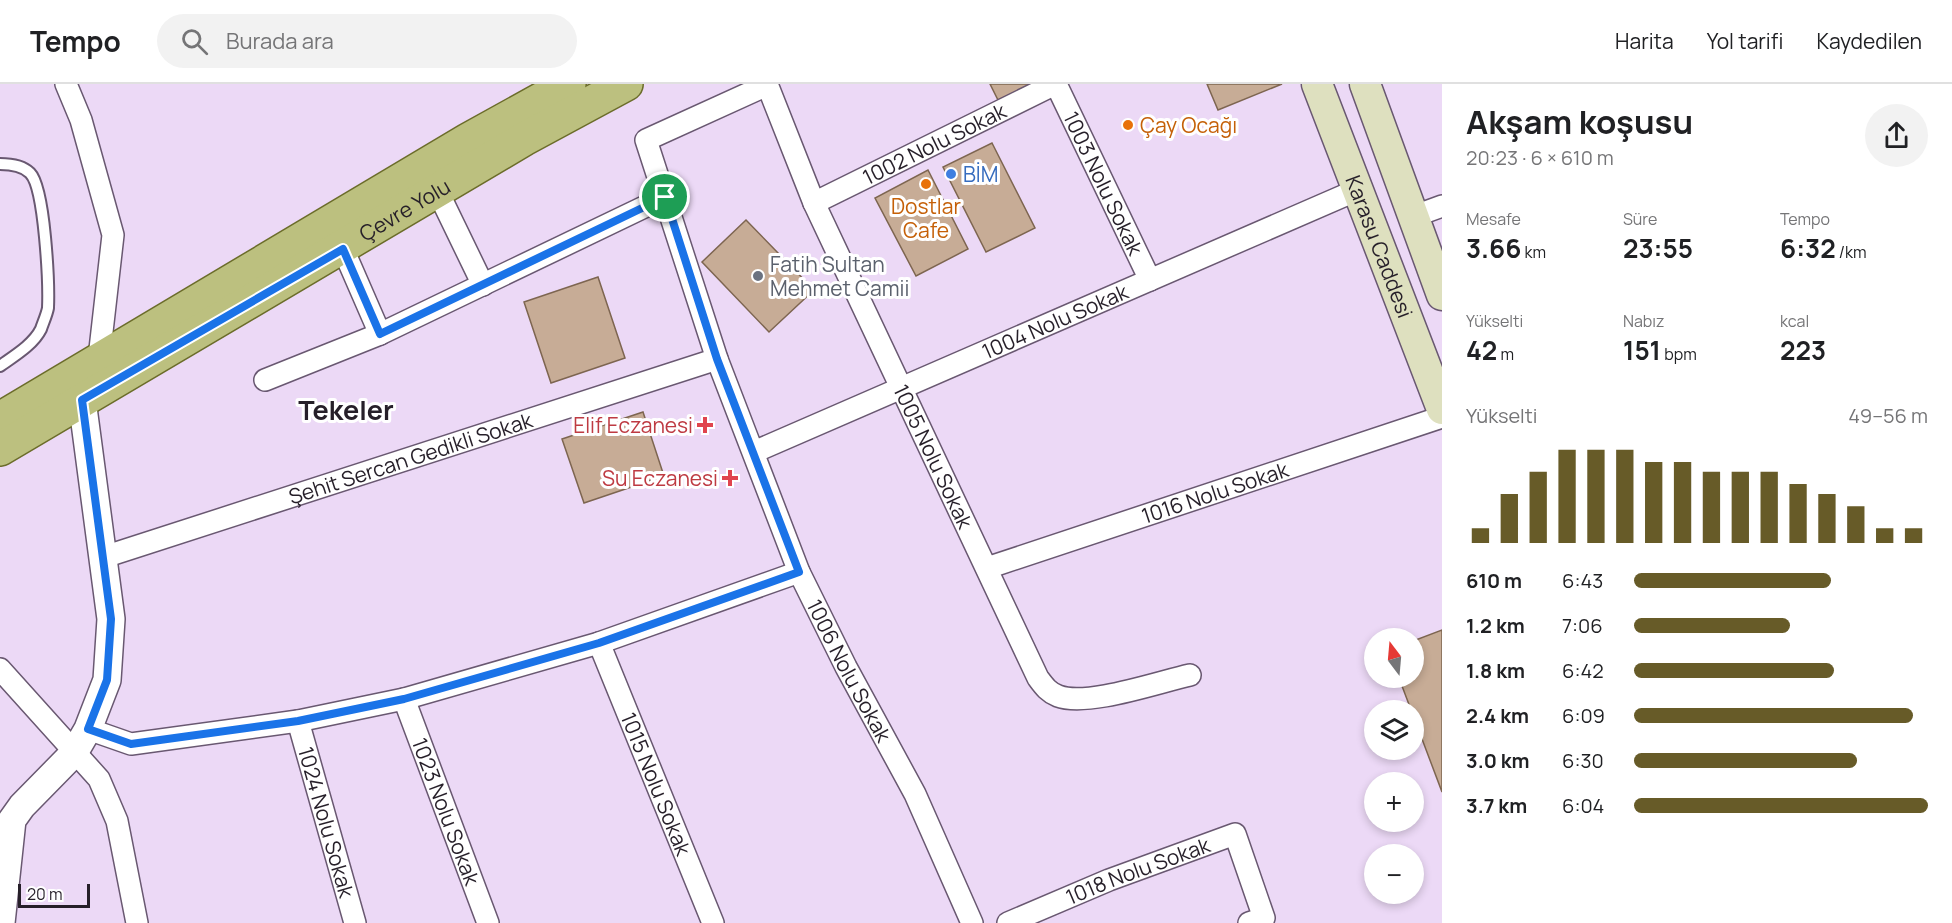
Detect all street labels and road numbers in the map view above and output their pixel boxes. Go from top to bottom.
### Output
street label: 1002 Nolu Sokak [858,96,1011,191]
street label: 1003 Nolu Sokak [1057,107,1150,260]
street label: Karasu Caddesi [1339,171,1420,322]
street label: Çevre Yolu [354,172,455,248]
street label: 1004 Nolu Sokak [977,277,1133,365]
street label: 1005 Nolu Sokak [887,380,980,534]
street label: Şehit Sercan Gedikli Sokak [285,405,536,510]
street label: 1016 Nolu Sokak [1138,455,1292,530]
street label: 1006 Nolu Sokak [801,594,898,747]
street label: 1015 Nolu Sokak [615,708,698,860]
street label: 1023 Nolu Sokak [406,734,487,889]
street label: 1024 Nolu Sokak [292,743,361,901]
street label: 1018 Nolu Sokak [1061,830,1214,911]

